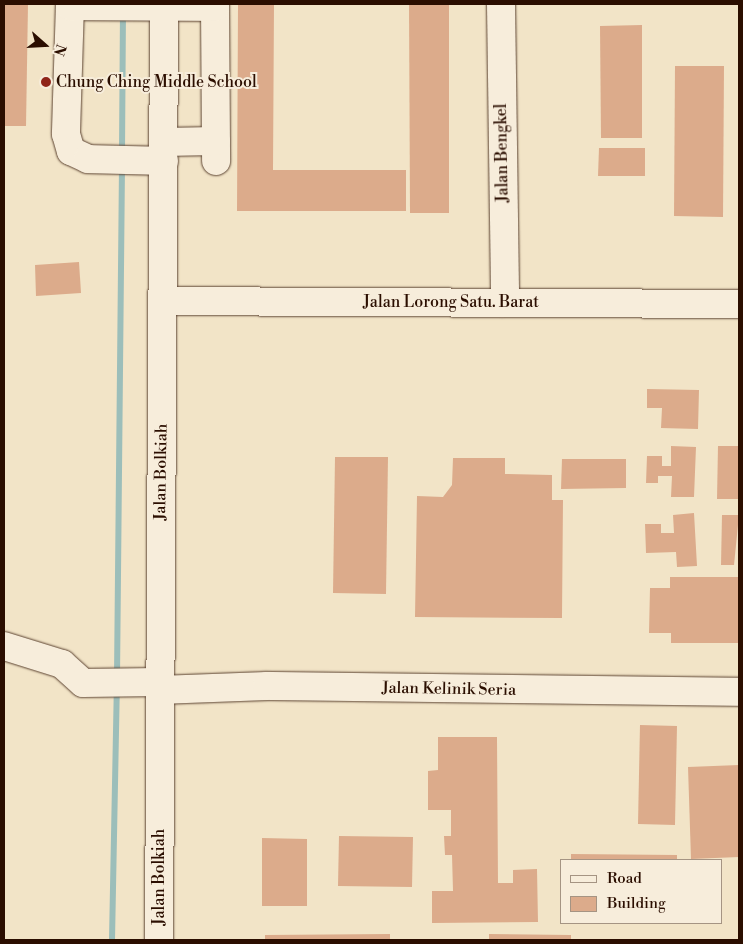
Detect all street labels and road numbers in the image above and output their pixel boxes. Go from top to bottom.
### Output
street label: Jalan Bengkel [492,103,512,203]
street label: Jalan Lorong Satu. Barat [363,292,539,312]
street label: Jalan Bolkiah [151,423,171,521]
street label: Jalan Kelinik Seria [382,678,516,700]
street label: Jalan Bolkiah [149,829,169,925]

